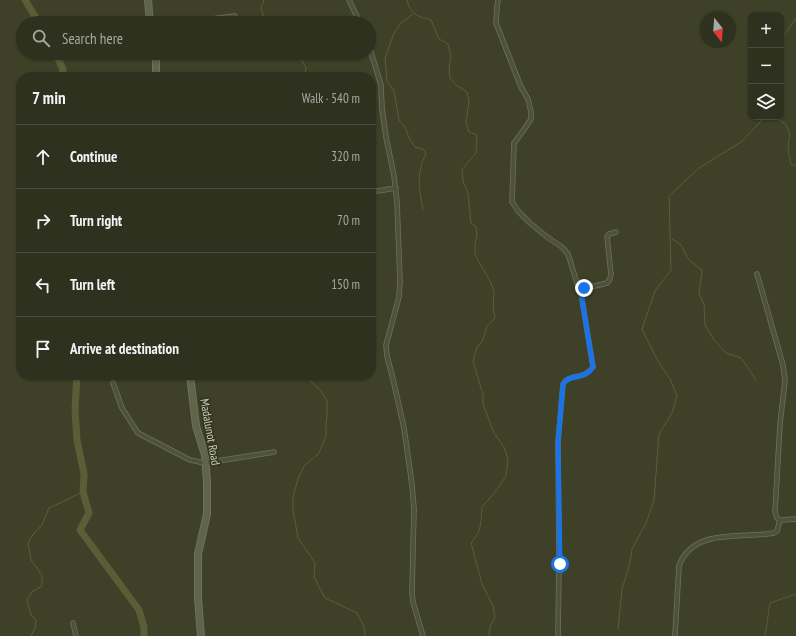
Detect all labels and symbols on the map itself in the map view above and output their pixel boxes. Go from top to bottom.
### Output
north arrow [700,12,736,48]
route end [575,279,593,297]
street label: Madalunot Road [197,398,224,466]
route start [551,555,569,573]

